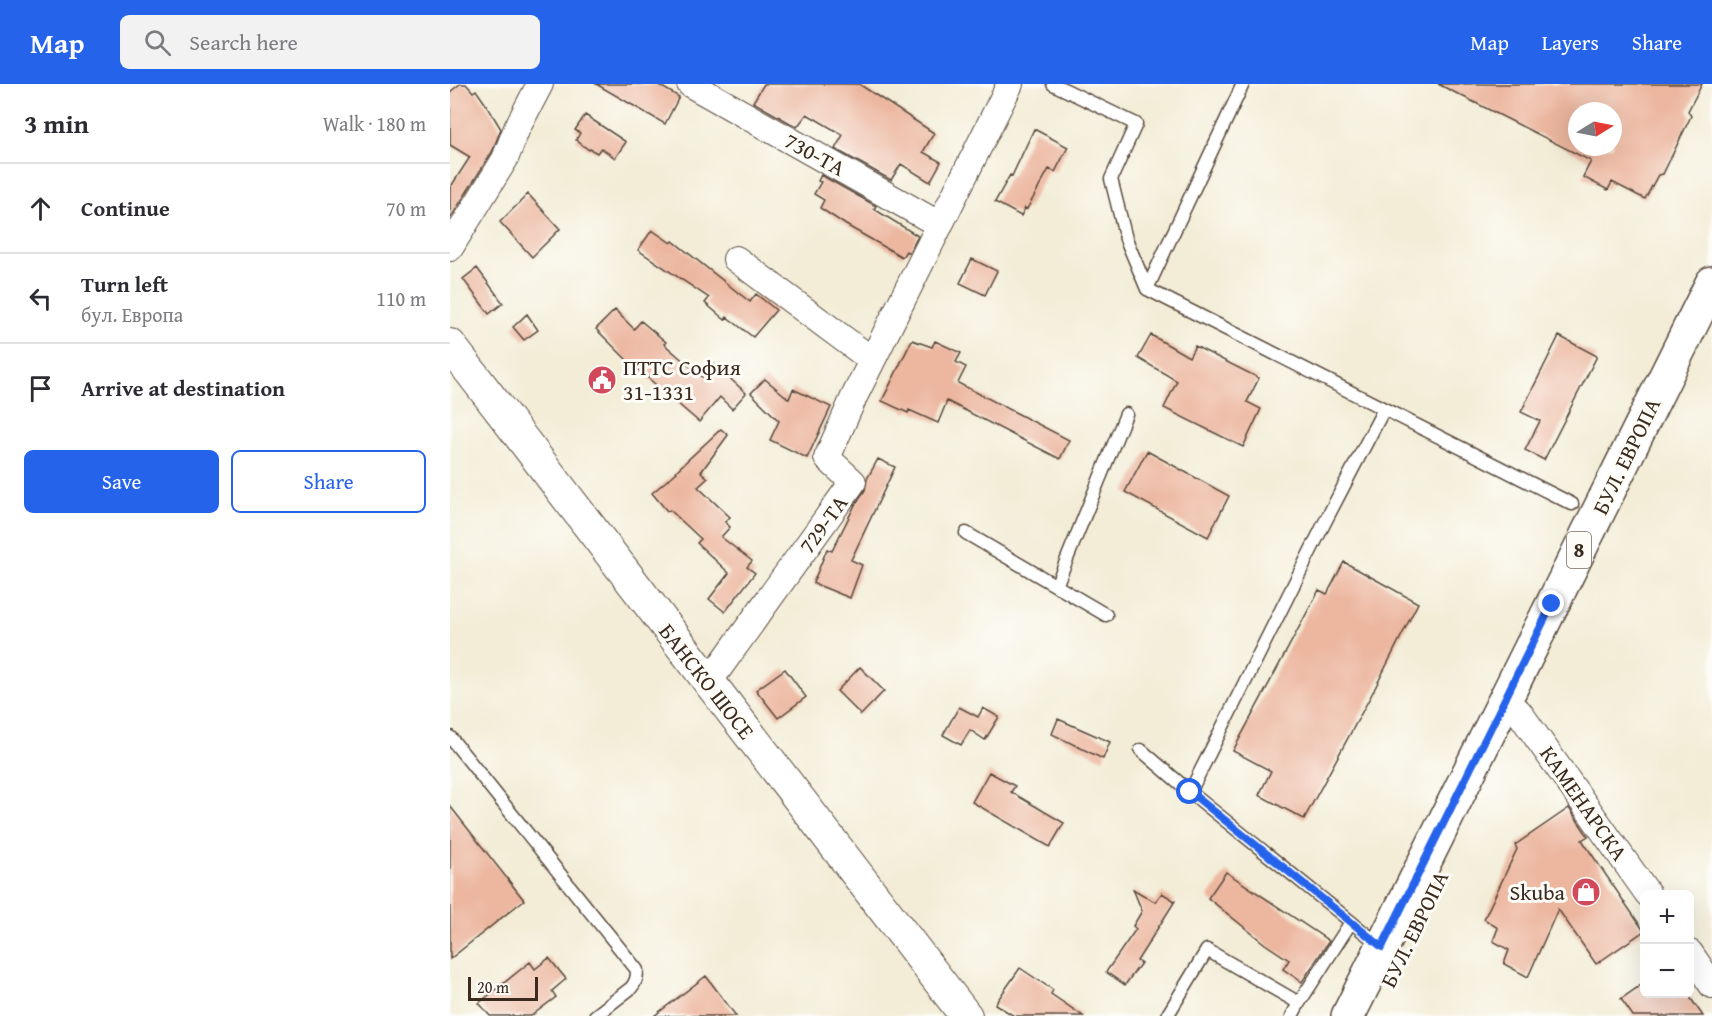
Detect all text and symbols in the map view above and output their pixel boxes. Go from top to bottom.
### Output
search box [120,15,540,69]
text: Map [30,22,84,63]
icon: search [141,26,174,59]
text: Search here [189,26,298,58]
text: Map [1470,27,1509,58]
text: Layers [1542,27,1599,58]
text: Share [1632,27,1682,58]
north arrow [1568,102,1622,156]
text: 3 min [24,104,89,143]
text: Walk · 180 m [323,109,426,138]
street label: 730-ТА [779,124,852,184]
icon: ahead [24,192,57,225]
text: Continue [81,192,170,224]
text: 70 m [386,194,426,223]
text: Turn left [81,268,168,300]
icon: left [24,282,57,315]
text: 110 m [376,284,426,313]
text: бул. Европа [81,300,183,329]
place label: ПТТС София 31-1331 [623,351,741,408]
public building icon: ПТТС София 31-1331 [586,364,618,396]
icon: arrive [24,372,57,405]
text: Arrive at destination [81,372,285,404]
street label: БУЛ. ЕВРОПА [1584,392,1668,520]
button: Save [24,450,219,513]
button: Share [231,450,426,513]
street label: 729-ТА [791,488,855,560]
road number: 8 [1567,532,1591,568]
route end [1538,590,1564,616]
street label: БАНСКО ШОСЕ [652,616,762,746]
street label: КАМЕНАРСКА [1533,739,1636,868]
route start [1176,778,1202,804]
street label: БУЛ. ЕВРОПА [1372,865,1456,993]
place label: Skuba [1509,876,1566,908]
shop icon: Skuba [1570,876,1602,908]
map controls [1640,890,1694,998]
button: + [1640,890,1694,944]
button: − [1640,944,1694,998]
scale bar [468,974,538,1002]
text: 20 m [477,975,509,999]

